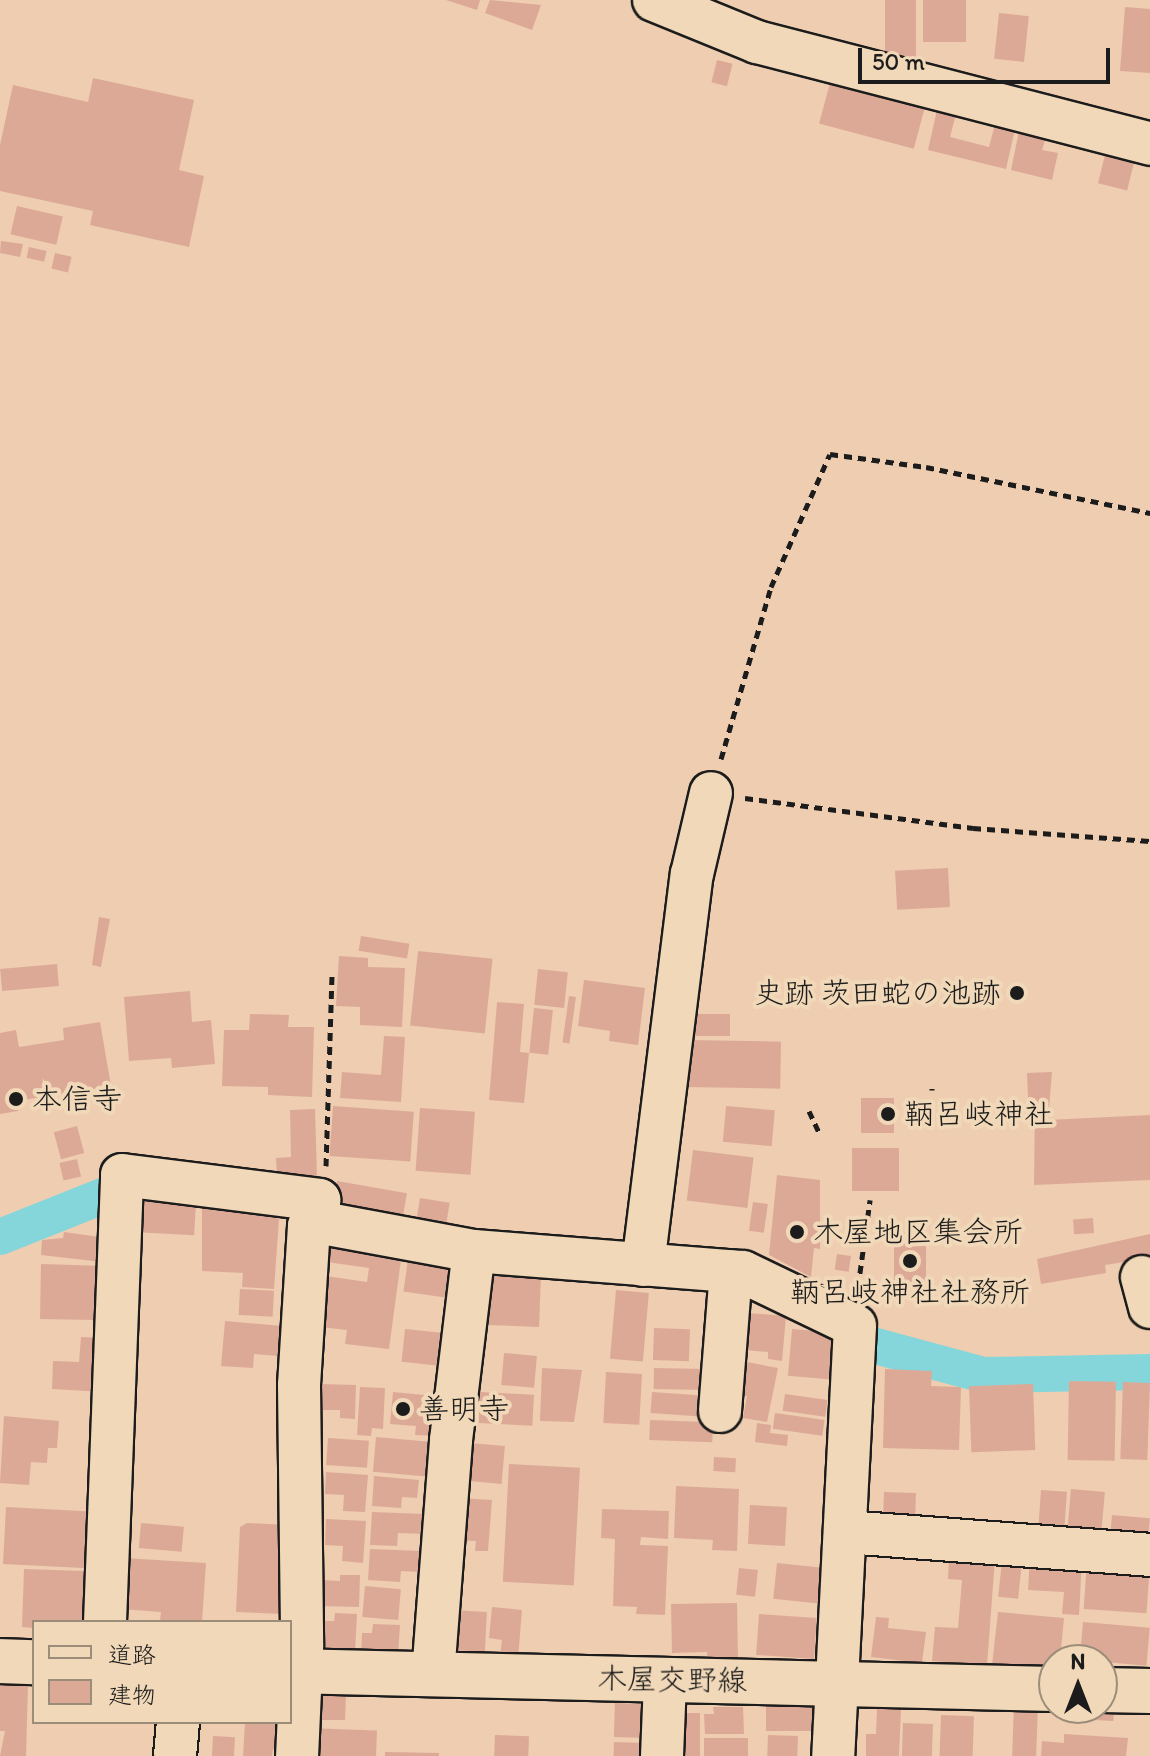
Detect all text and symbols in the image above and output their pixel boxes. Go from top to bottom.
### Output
scale bar [862,32,1114,82]
text: 50 m [872,47,925,76]
place label: 史跡 茨田蛇の池跡 [754,975,1001,1011]
marker: 史跡 茨田蛇の池跡 [1008,984,1026,1002]
place label: 本信寺 [32,1081,122,1117]
marker: 本信寺 [7,1090,25,1108]
place label: 鞆呂岐神社 [904,1096,1054,1132]
marker: 鞆呂岐神社 [879,1105,897,1123]
place label: 木屋地区集会所 [813,1214,1023,1250]
marker: 木屋地区集会所 [788,1223,806,1241]
marker: 鞆呂岐神社社務所 [901,1252,919,1270]
place label: 鞆呂岐神社社務所 [790,1274,1030,1310]
place label: 善明寺 [419,1391,509,1427]
marker: 善明寺 [394,1400,412,1418]
legend [32,1620,292,1724]
text: 道路 [108,1640,156,1669]
north arrow [1038,1644,1118,1724]
text: N [1071,1648,1085,1675]
street label: 木屋交野線 [597,1661,747,1699]
text: 建物 [108,1680,156,1709]

